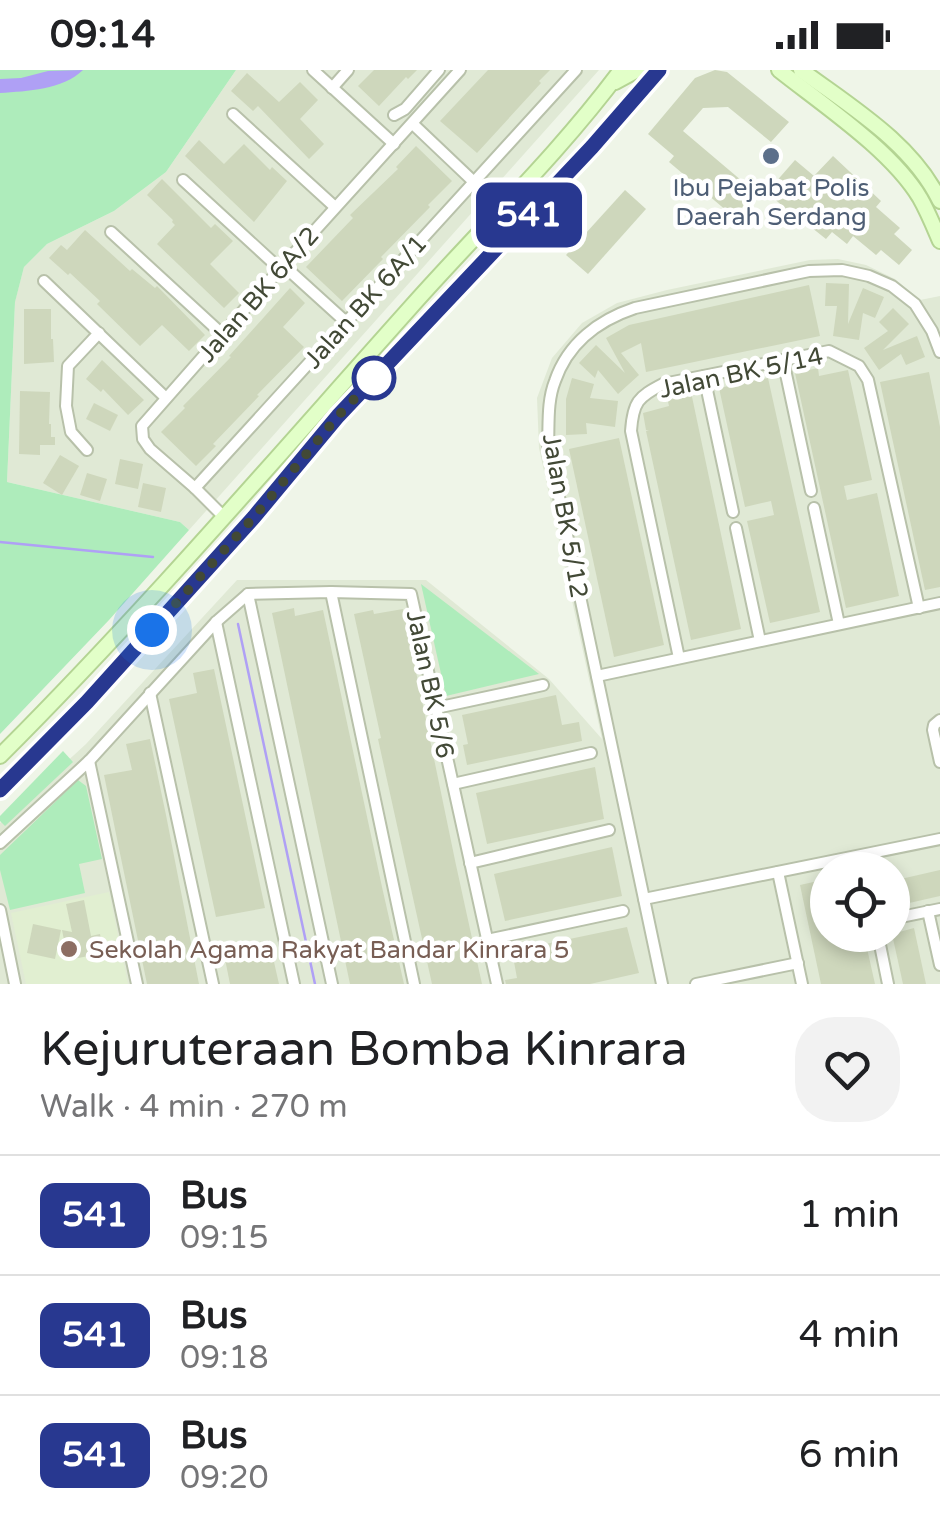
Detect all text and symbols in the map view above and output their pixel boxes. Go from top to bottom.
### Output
text: 09:14 [50,12,155,58]
marker: Ibu Pejabat Polis Daerah Serdang [760,145,782,167]
place label: Ibu Pejabat Polis Daerah Serdang [672,173,870,232]
line badge: 541 [472,182,586,248]
text: 541 [496,194,562,236]
street label: Jalan BK 6A/2 [192,221,326,368]
street label: Jalan BK 6A/1 [298,229,434,375]
street label: Jalan BK 5/14 [657,341,826,405]
unlabelled marker [353,357,395,399]
street label: Jalan BK 5/12 [536,432,594,601]
your location [127,605,177,655]
street label: Jalan BK 5/6 [400,607,460,761]
map controls [810,852,910,952]
button: locate [810,852,910,952]
place label: Sekolah Agama Rakyat Bandar Kinrara 5 [89,935,570,965]
marker: Sekolah Agama Rakyat Bandar Kinrara 5 [58,938,80,960]
button: heart [795,1017,900,1122]
text: Kejuruteraan Bomba Kinrara [40,1021,688,1079]
text: Walk · 4 min · 270 m [40,1088,348,1126]
text: Bus [180,1173,247,1219]
text: 1 min [799,1192,900,1238]
text: 541 [62,1194,128,1236]
text: 09:15 [180,1219,269,1257]
text: Bus [180,1293,247,1339]
text: 4 min [799,1312,900,1358]
text: 541 [62,1314,128,1356]
text: 09:18 [180,1339,269,1377]
text: Bus [180,1413,247,1459]
text: 6 min [799,1432,900,1478]
text: 541 [62,1434,128,1476]
text: 09:20 [180,1459,269,1497]

